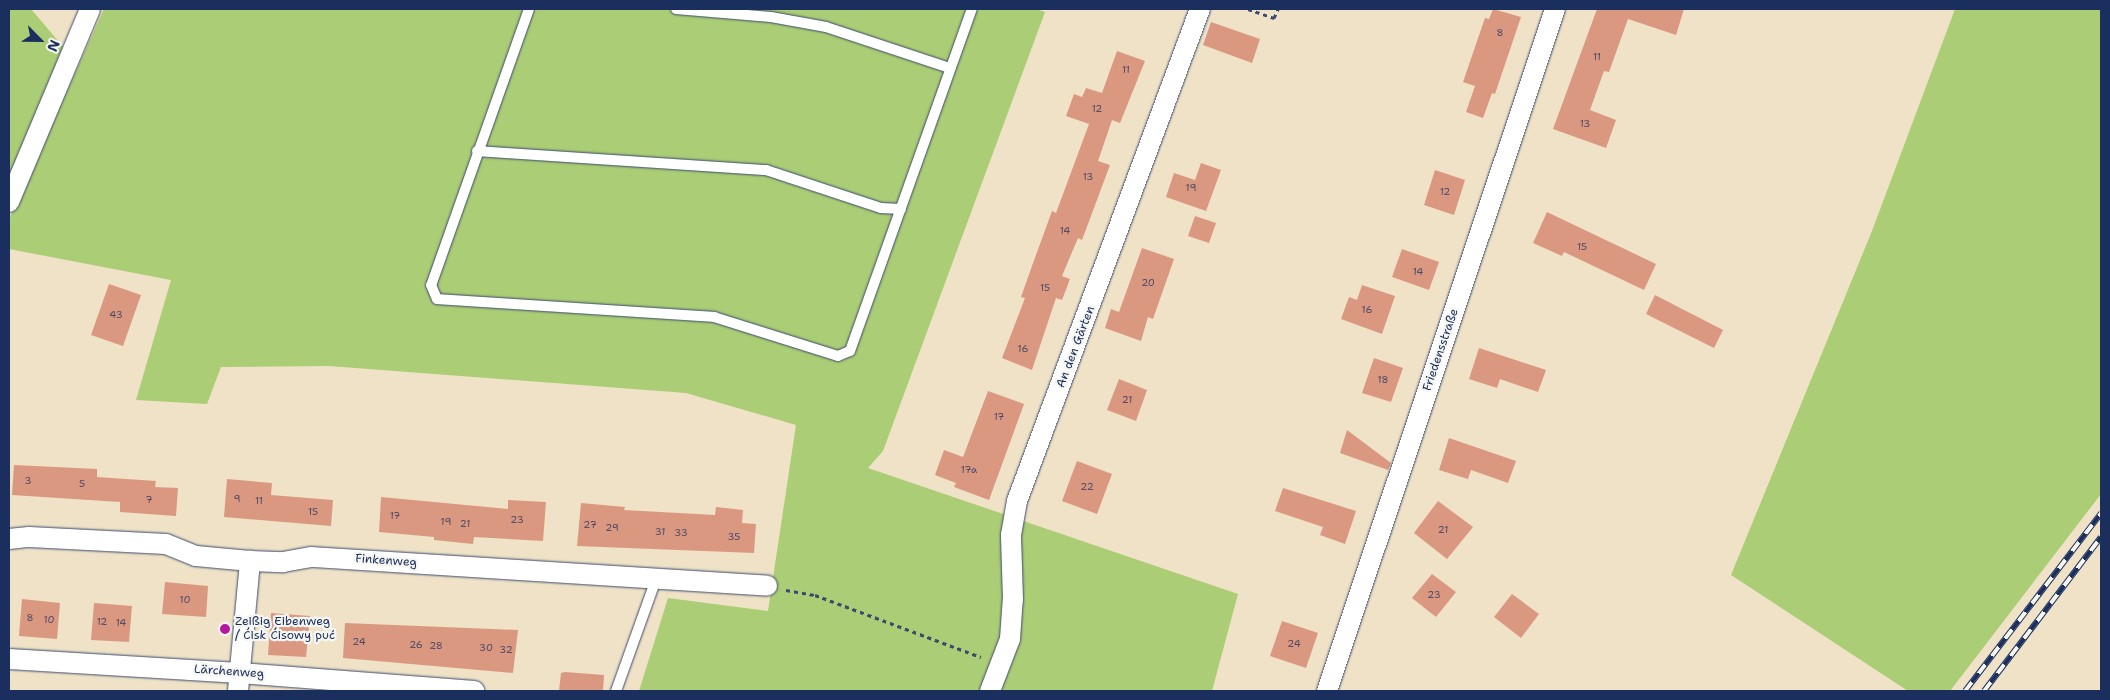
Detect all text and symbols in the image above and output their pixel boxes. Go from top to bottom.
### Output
north arrow [15,15,65,65]
house number: 8 [1497,27,1503,39]
text: N [43,37,64,54]
house number: 11 [1593,51,1601,63]
house number: 11 [1122,64,1130,76]
house number: 12 [1092,103,1102,115]
house number: 13 [1580,118,1590,130]
house number: 13 [1083,171,1093,183]
house number: 19 [1186,182,1196,194]
house number: 12 [1440,186,1450,198]
house number: 14 [1060,225,1070,237]
house number: 15 [1577,241,1587,253]
house number: 14 [1413,266,1423,278]
house number: 20 [1141,277,1155,289]
house number: 15 [1040,282,1050,294]
street label: An den Gärten [1054,304,1098,390]
house number: 16 [1362,304,1372,316]
street label: Friedensstraße [1420,307,1462,393]
house number: 43 [109,309,123,321]
house number: 16 [1018,343,1028,355]
house number: 18 [1377,374,1389,386]
house number: 21 [1122,394,1132,406]
house number: 17 [994,411,1004,423]
house number: 17a [961,464,977,476]
house number: 3 [25,475,31,487]
house number: 5 [79,478,85,490]
house number: 22 [1080,481,1094,493]
house number: 9 [234,493,240,505]
house number: 7 [146,494,152,506]
house number: 11 [255,495,263,507]
house number: 15 [308,506,318,518]
house number: 17 [390,510,400,522]
house number: 23 [510,514,524,526]
house number: 19 [441,516,451,528]
house number: 21 [460,518,470,530]
house number: 27 [583,519,597,531]
house number: 29 [605,522,619,534]
house number: 21 [1438,524,1448,536]
house number: 31 [655,526,665,538]
house number: 33 [674,527,688,539]
house number: 35 [728,531,740,543]
street label: Finkenweg [355,552,417,570]
house number: 23 [1427,589,1441,601]
house number: 10 [180,594,190,606]
house number: 8 [27,612,33,624]
house number: 10 [44,614,54,626]
place label: Zeißig Eibenweg / Ćisk Ćisowy puć [235,615,335,643]
house number: 12 [97,616,107,628]
house number: 14 [116,617,126,629]
marker: Zeißig Eibenweg / Ćisk Ćisowy puć [219,623,231,635]
house number: 24 [352,636,366,648]
house number: 24 [1287,638,1301,650]
house number: 26 [409,639,423,651]
house number: 28 [429,640,443,652]
house number: 30 [479,642,493,654]
house number: 32 [499,644,513,656]
street label: Lärchenweg [194,662,264,682]

